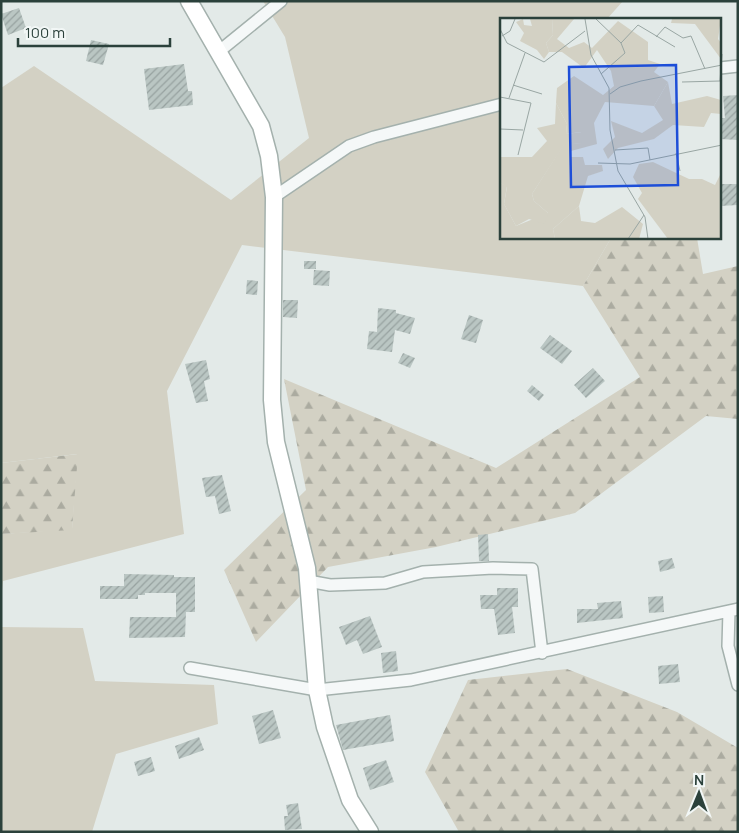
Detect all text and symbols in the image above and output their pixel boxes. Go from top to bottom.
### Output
scale bar [18,15,170,47]
inset map [500,18,722,239]
text: 100 m [25,22,65,43]
north arrow [674,768,724,818]
text: N [694,770,704,789]

